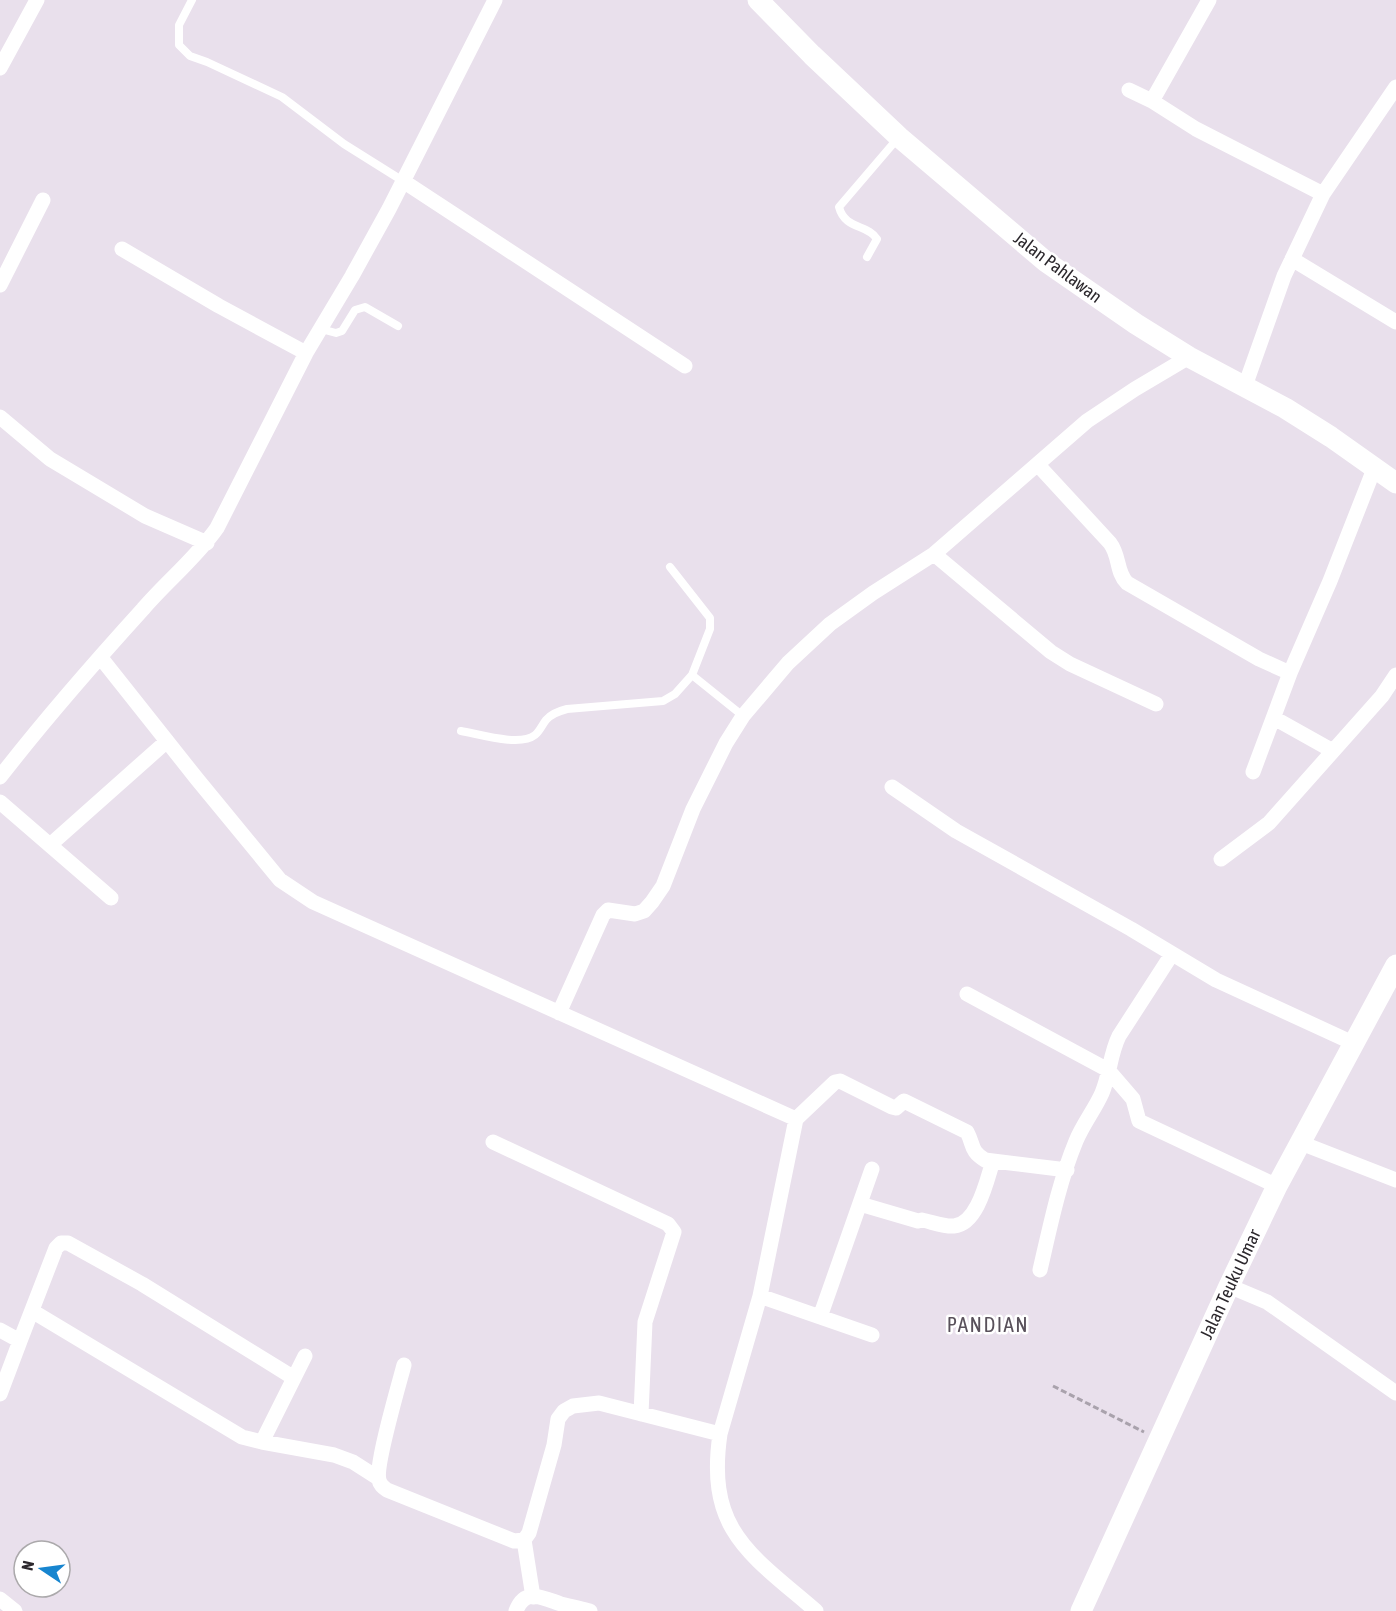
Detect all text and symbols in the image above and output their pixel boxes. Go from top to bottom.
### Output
street label: Jalan Pahlawan [1010,227,1106,307]
street label: Jalan Teuku Umar [1195,1225,1265,1342]
district label: PANDIAN [947,1312,1029,1336]
north arrow [12,1539,72,1599]
text: N [18,1559,37,1572]

